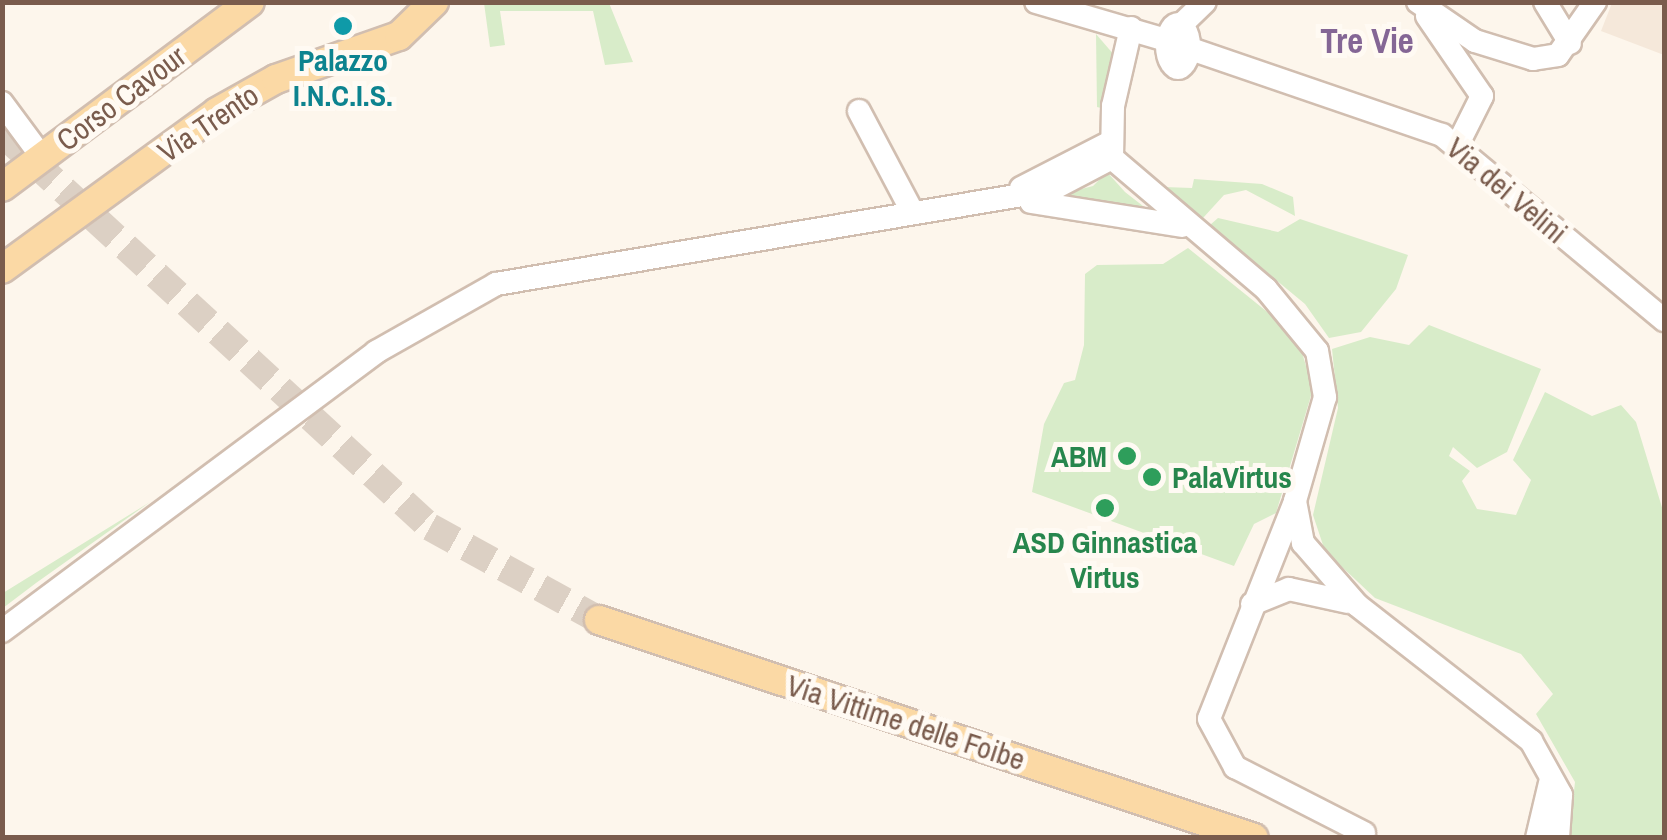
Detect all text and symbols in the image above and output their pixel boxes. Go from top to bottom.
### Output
marker: Palazzo I.N.C.I.S. [332,15,354,37]
district label: Tre Vie [1320,20,1414,62]
street label: Corso Cavour [50,38,192,158]
place label: Palazzo I.N.C.I.S. [293,42,393,112]
street label: Via Trento [151,76,265,170]
street label: Via dei Velini [1440,129,1574,251]
place label: ABM [1051,438,1107,474]
marker: ABM [1116,445,1138,467]
place label: PalaVirtus [1172,459,1292,495]
marker: PalaVirtus [1141,466,1163,488]
marker: ASD Ginnastica Virtus [1094,497,1116,519]
place label: ASD Ginnastica Virtus [1013,524,1197,594]
street label: Via Vittime delle Foibe [782,667,1030,777]

